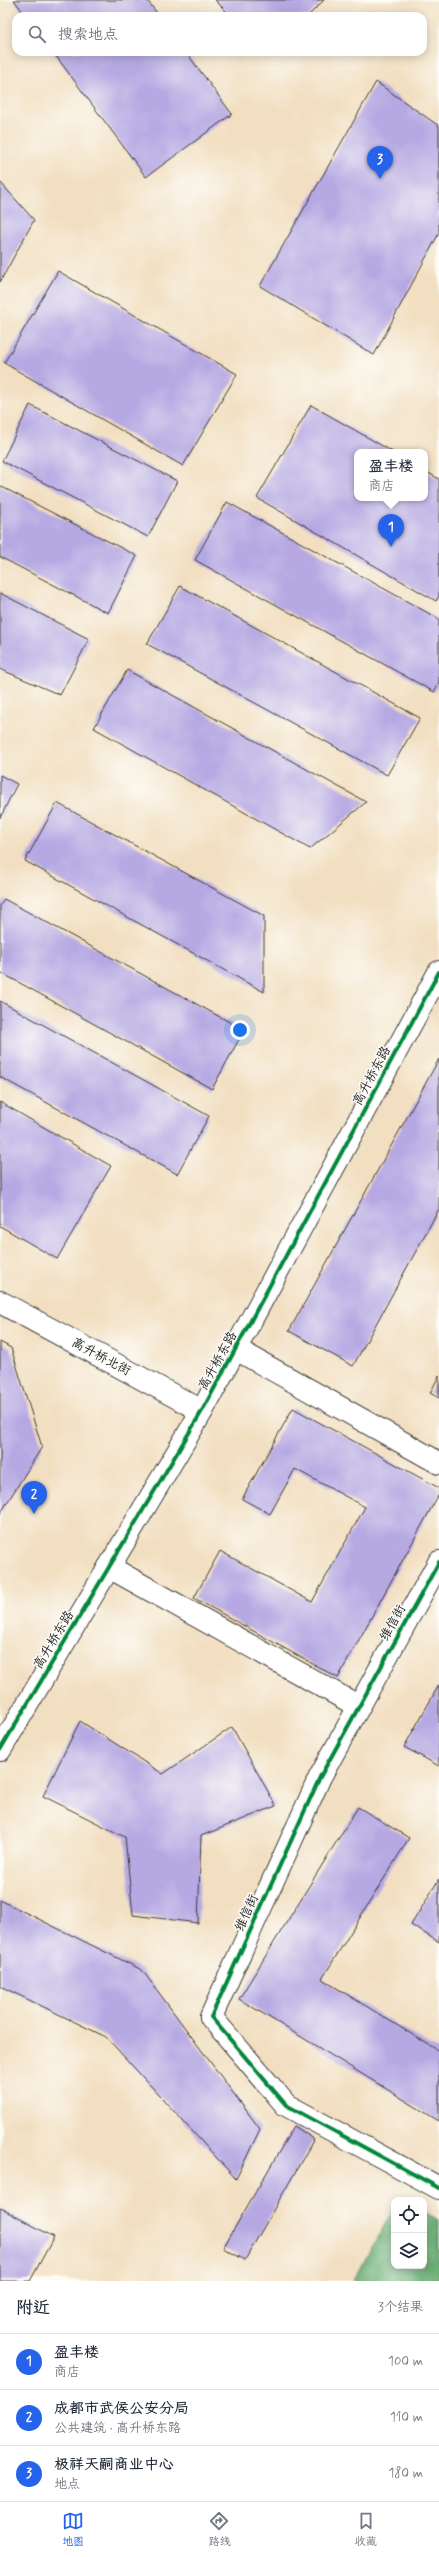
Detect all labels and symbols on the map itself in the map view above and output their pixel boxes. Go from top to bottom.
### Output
pin: 3 [367,146,393,179]
pin: 1 [378,514,404,547]
your location [230,1020,250,1040]
street label: 高升桥东路 [349,1043,395,1109]
street label: 高升桥东路 [195,1328,241,1394]
street label: 高升桥北街 [68,1334,134,1380]
pin: 2 [21,1481,47,1514]
street label: 维信街 [376,1602,410,1644]
street label: 高升桥东路 [30,1608,78,1672]
street label: 维信街 [231,1892,263,1934]

